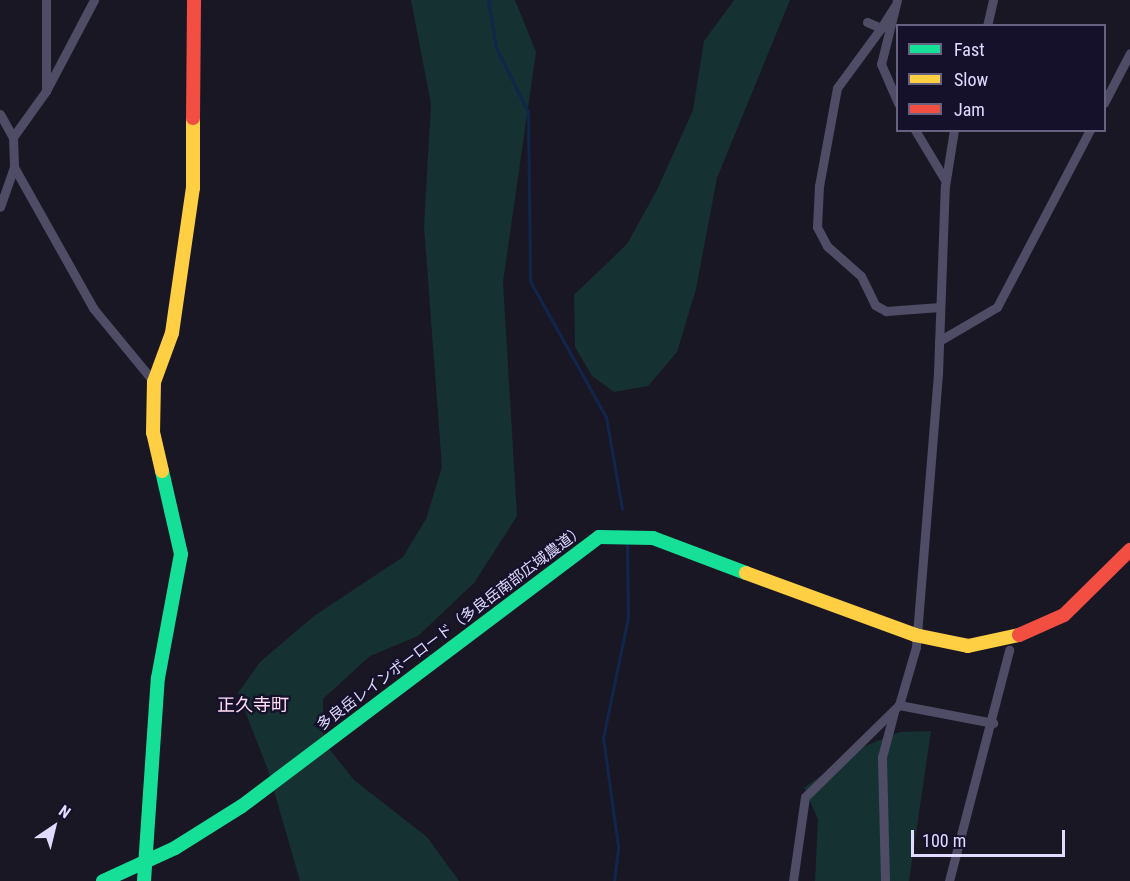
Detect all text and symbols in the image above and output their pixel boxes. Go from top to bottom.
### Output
legend [896,24,1106,132]
text: Fast [954,39,985,60]
text: Slow [954,69,988,90]
text: Jam [954,99,985,120]
street label: 多良岳レインボーロード（多良岳南部広域農道） [314,522,588,734]
district label: 正久寺町 [217,694,289,716]
north arrow [24,797,84,857]
text: N [55,801,74,822]
scale bar [914,818,1068,856]
text: 100 m [922,830,966,851]

